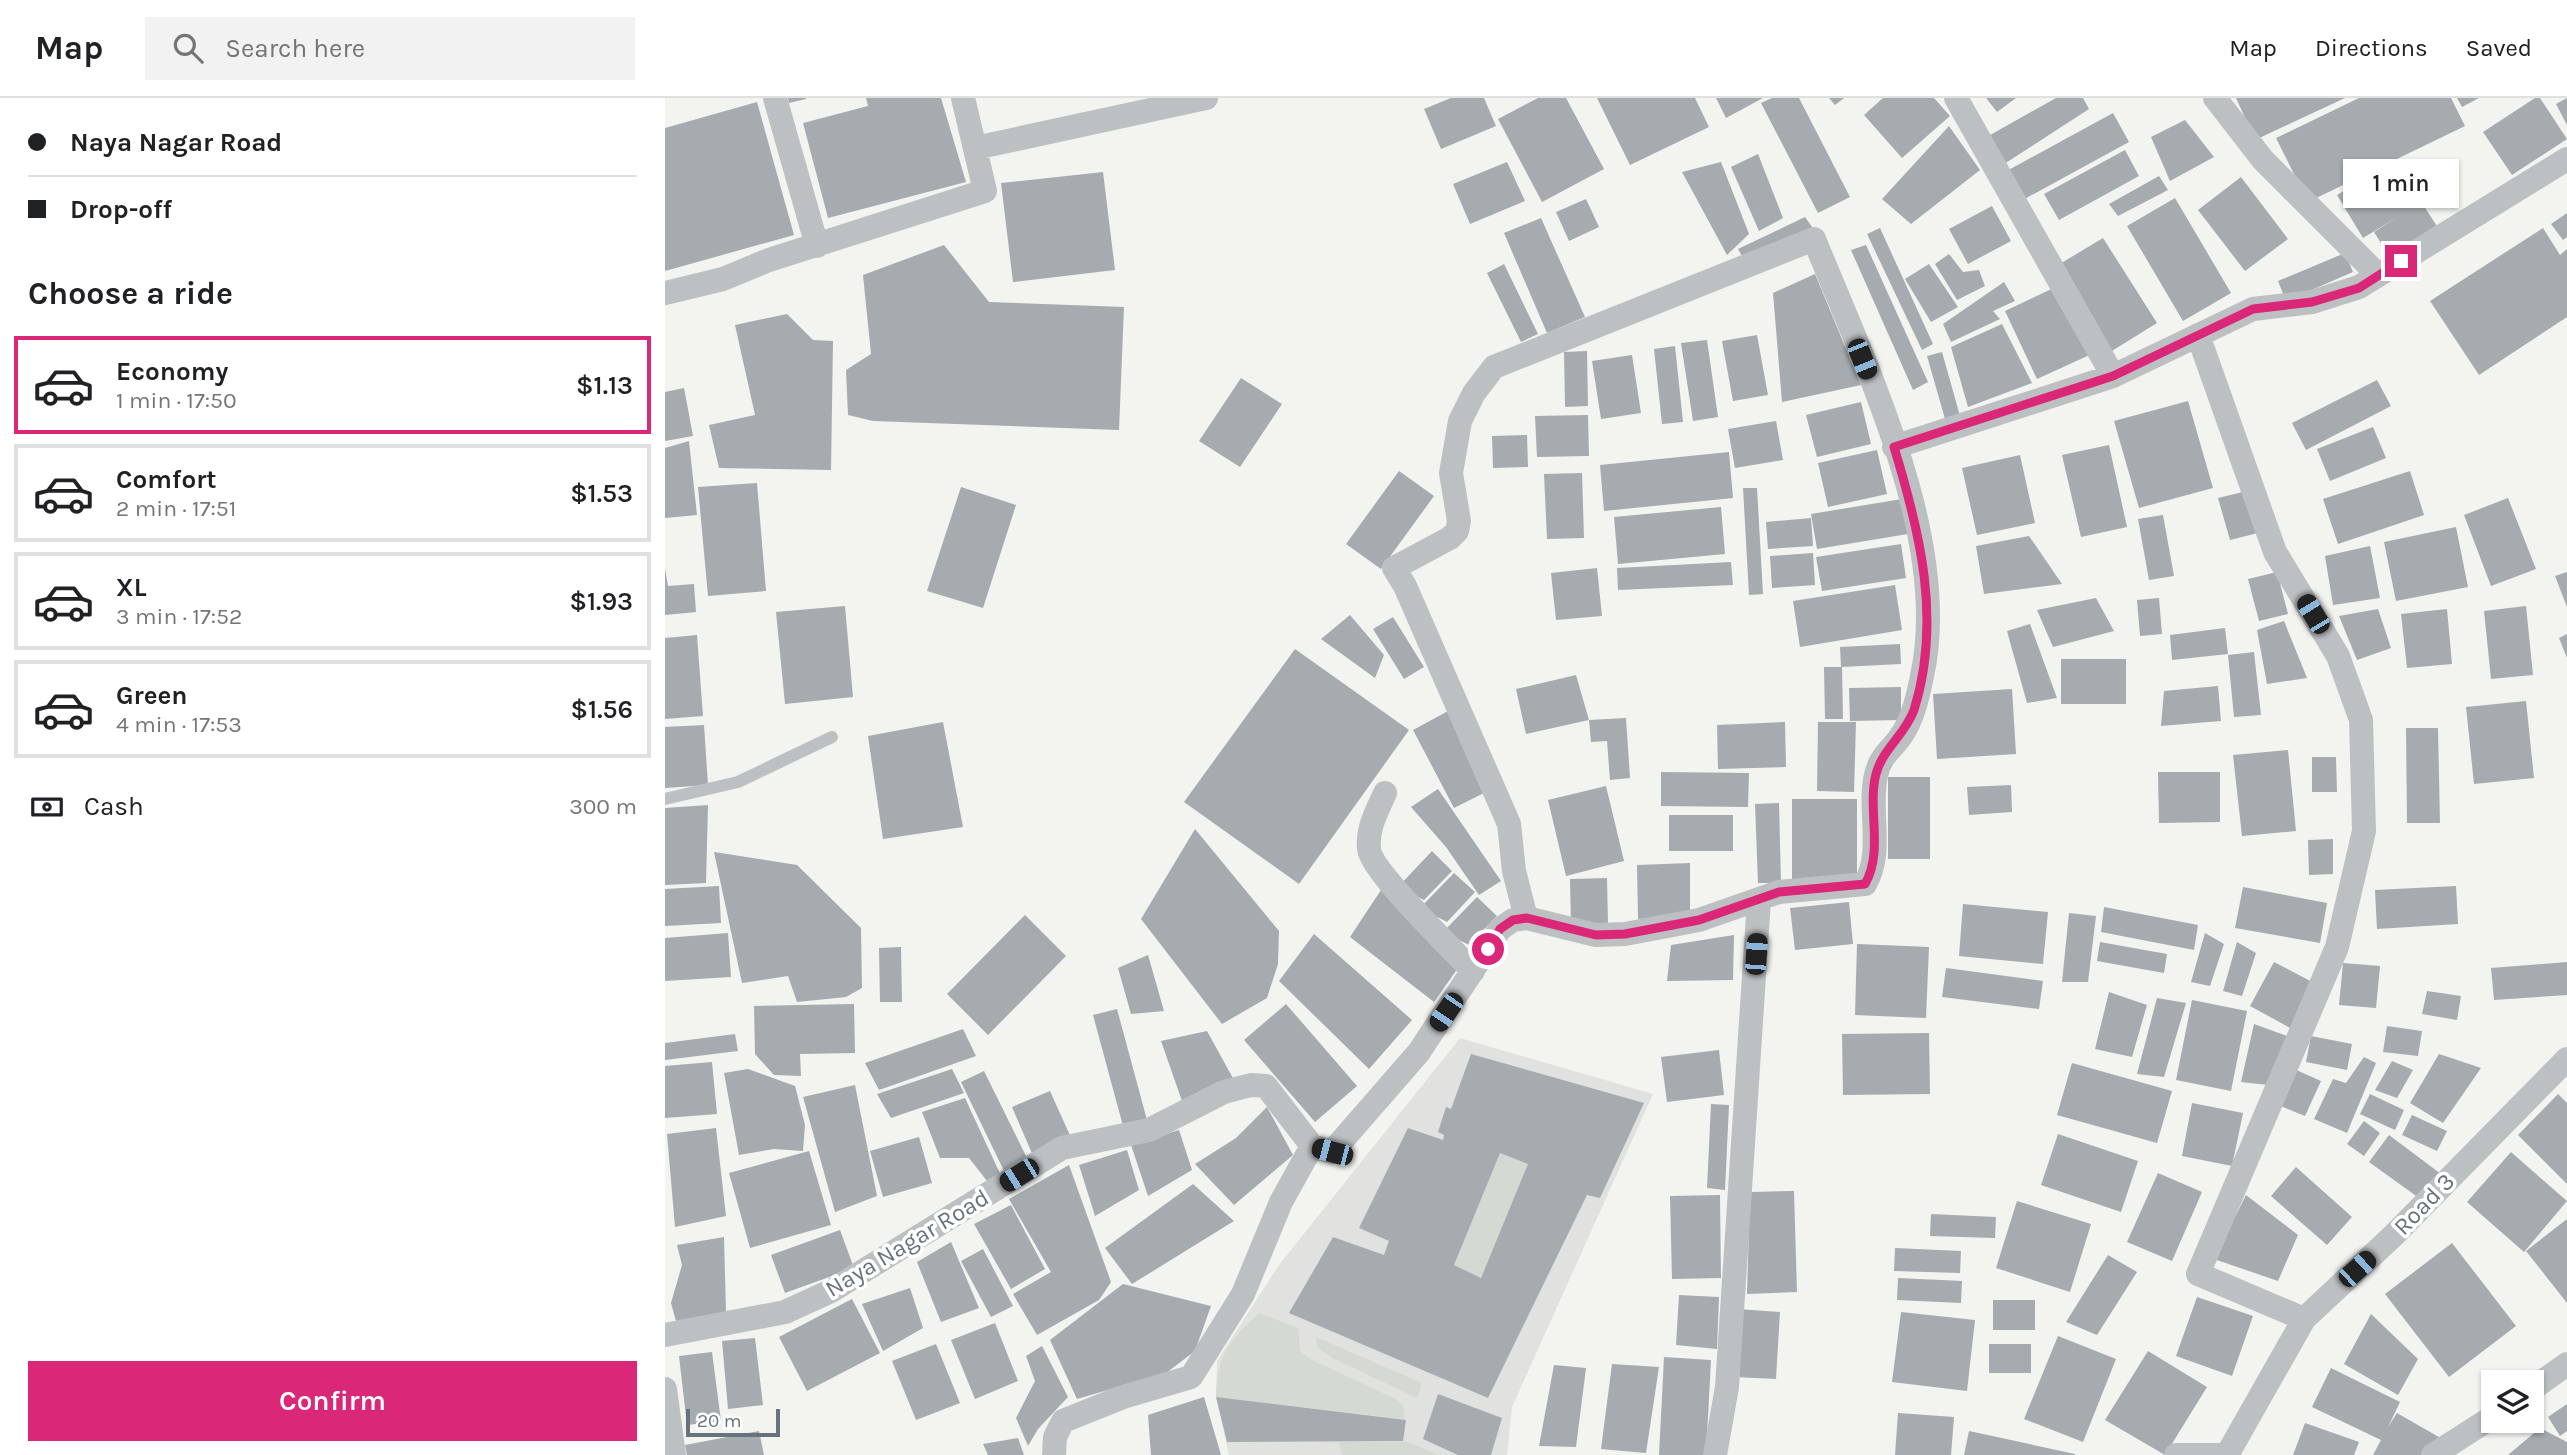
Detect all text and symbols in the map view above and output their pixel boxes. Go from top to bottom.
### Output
search box [145,17,635,80]
text: Map [35,29,103,67]
icon: search [169,29,207,67]
text: Search here [225,33,365,64]
text: Map [2229,34,2277,62]
text: Directions [2315,34,2428,62]
text: Saved [2466,34,2532,62]
text: Naya Nagar Road [70,127,282,158]
callout: 1 min [2343,159,2459,208]
text: 1 min [2372,170,2430,197]
text: Drop-off [70,194,172,225]
route end [2385,245,2417,277]
text: Choose a ride [28,275,233,312]
car [1845,336,1880,382]
icon: car [32,354,95,417]
text: Economy [116,356,228,387]
text: $1.13 [576,370,633,401]
text: 1 min · 17:50 [116,387,237,414]
icon: car [32,462,95,525]
text: Comfort [116,464,217,495]
text: $1.53 [570,478,633,509]
text: 2 min · 17:51 [116,495,236,522]
icon: car [32,570,95,633]
text: XL [116,572,147,603]
text: $1.93 [569,586,633,617]
car [2294,591,2333,637]
text: 3 min · 17:52 [116,603,242,630]
icon: car [32,678,95,741]
text: Green [116,680,188,711]
text: $1.56 [571,694,633,725]
text: 4 min · 17:53 [116,711,242,738]
icon: cash [28,788,66,826]
text: Cash [84,791,144,822]
text: 300 m [569,793,637,820]
car [1745,932,1768,976]
route start [1472,933,1504,965]
car [1426,989,1467,1035]
car [1309,1136,1356,1168]
car [996,1155,1043,1195]
street label: Road 3 [2388,1167,2460,1241]
street label: Naya Nagar Road [820,1183,994,1303]
car [2335,1247,2380,1291]
button: Confirm [28,1361,637,1441]
map controls [2481,1370,2544,1433]
button: layers [2481,1370,2544,1433]
scale bar [686,1406,781,1438]
text: 20 m [697,1410,742,1432]

